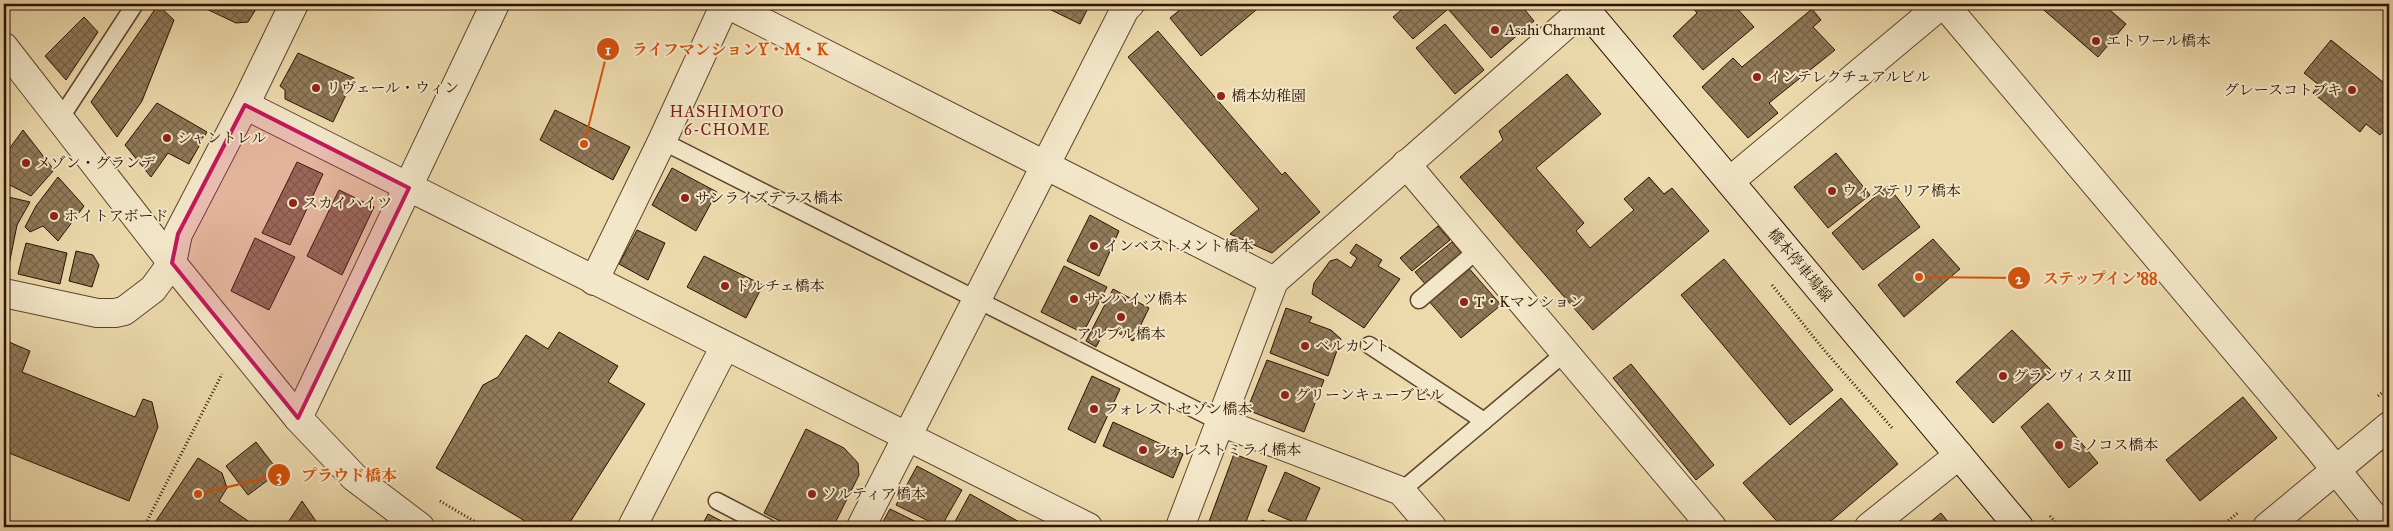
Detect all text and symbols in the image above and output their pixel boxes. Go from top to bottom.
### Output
place label: Asahi Charmant [1504,21,1606,39]
marker: Asahi Charmant [1489,24,1501,36]
place label: エトワール橋本 [2106,32,2211,50]
callout: ライフマンションY・M・K [596,34,839,65]
marker: エトワール橋本 [2090,35,2102,47]
text: ライフマンションY・M・K [632,40,829,59]
text: 1 [605,41,611,59]
place label: インテレクチュアルビル [1767,68,1930,86]
marker: インテレクチュアルビル [1751,71,1763,83]
place label: リヴェール・ウィン [326,79,459,97]
place label: グレースコトブキ [2224,81,2342,99]
marker: リヴェール・ウィン [310,82,322,94]
marker: グレースコトブキ [2346,84,2358,96]
place label: 橋本幼稚園 [1231,87,1306,105]
marker: 橋本幼稚園 [1215,90,1227,102]
district label: HASHIMOTO 6-CHOME [669,102,785,139]
place label: シャントレル [177,129,266,147]
marker: シャントレル [161,132,173,144]
place label: メゾン・グランデ [36,154,156,172]
marker: メゾン・グランデ [20,157,32,169]
place label: ウィステリア橋本 [1842,182,1961,200]
marker: ウィステリア橋本 [1826,185,1838,197]
place label: サンライズテラス橋本 [695,189,843,207]
marker: サンライズテラス橋本 [679,192,691,204]
place label: スカイハイツ [303,194,392,212]
marker: スカイハイツ [287,197,299,209]
place label: ホイトアボード [64,207,169,225]
marker: ホイトアボード [48,210,60,222]
street label: 橋本停車場線 [1764,225,1836,305]
place label: インベストメント橋本 [1104,237,1254,255]
marker: インベストメント橋本 [1088,240,1100,252]
callout: ステップイン'88 [2007,263,2169,294]
text: ステップイン'88 [2042,269,2158,288]
text: 2 [2015,270,2023,288]
place label: ドルチェ橋本 [735,277,825,295]
marker: ドルチェ橋本 [719,280,731,292]
place label: サンハイツ橋本 [1084,290,1187,308]
marker: サンハイツ橋本 [1068,293,1080,305]
place label: T・Kマンション [1474,293,1584,311]
marker: T・Kマンション [1458,296,1470,308]
marker: アルブル橋本 [1115,311,1127,323]
place label: アルブル橋本 [1077,325,1165,343]
place label: ベルカント [1315,337,1390,355]
marker: ベルカント [1299,340,1311,352]
place label: グランヴィスタⅢ [2013,367,2132,385]
marker: グランヴィスタⅢ [1997,370,2009,382]
place label: グリーンキューブビル [1295,386,1444,404]
marker: グリーンキューブビル [1279,389,1291,401]
place label: フォレストセゾン橋本 [1104,400,1252,418]
marker: フォレストセゾン橋本 [1088,403,1100,415]
place label: ミノコス橋本 [2069,436,2158,454]
marker: ミノコス橋本 [2053,439,2065,451]
place label: フォレストミライ橋本 [1153,441,1301,459]
marker: フォレストミライ橋本 [1137,444,1149,456]
callout: プラウド橋本 [266,460,407,491]
text: プラウド橋本 [301,466,397,485]
text: 3 [276,467,282,486]
place label: ソルティア橋本 [822,485,926,503]
marker: ソルティア橋本 [806,488,818,500]

